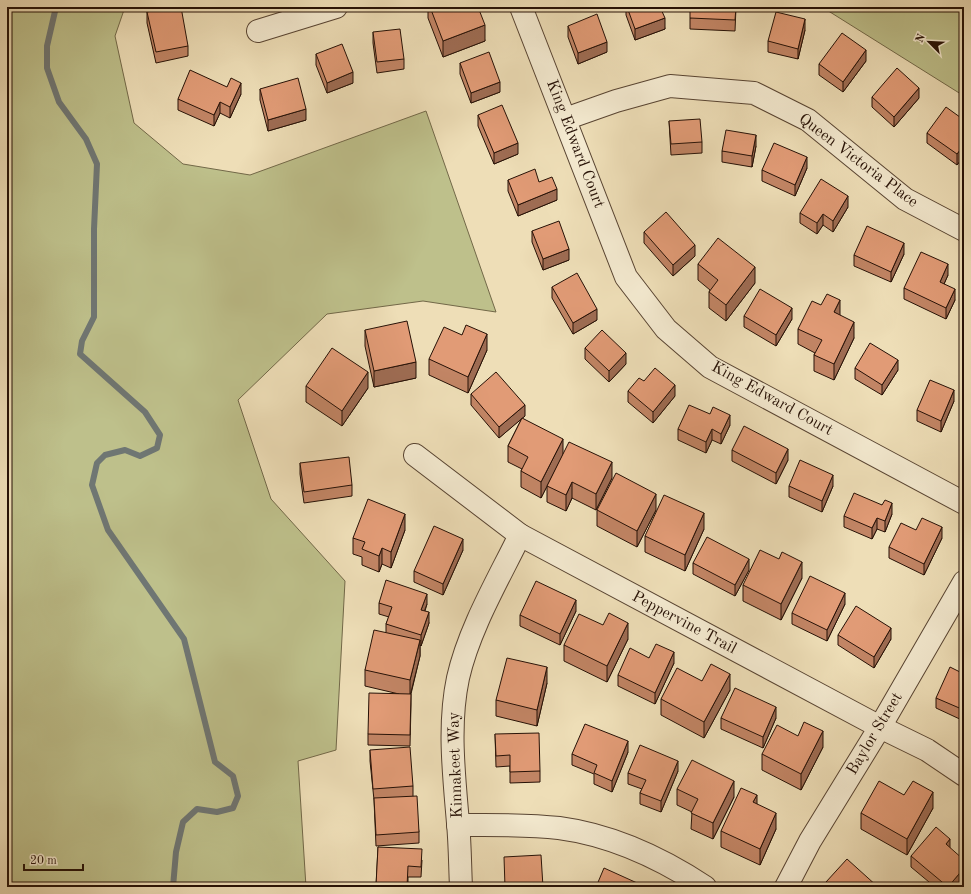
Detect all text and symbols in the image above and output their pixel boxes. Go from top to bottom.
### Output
north arrow [909,22,949,62]
text: N [915,32,928,45]
street label: King Edward Court [543,78,607,211]
street label: Queen Victoria Place [795,111,921,211]
street label: King Edward Court [709,359,836,439]
street label: Peppervine Trail [629,589,739,657]
street label: Baylor Street [844,690,906,778]
street label: Kinnakeet Way [446,711,466,819]
scale bar [24,846,83,872]
text: 20 m [30,855,57,867]

